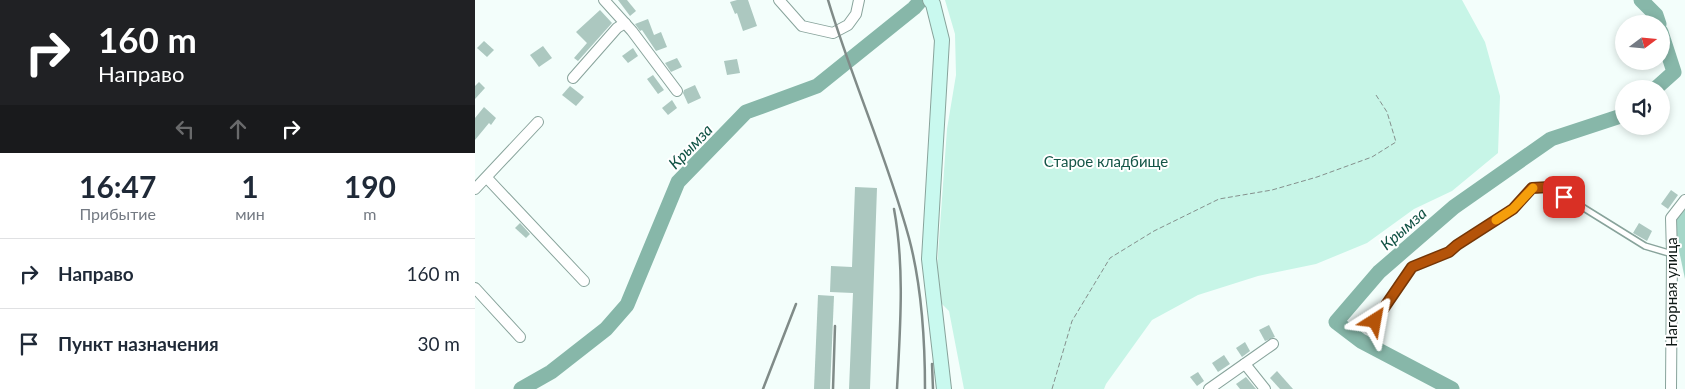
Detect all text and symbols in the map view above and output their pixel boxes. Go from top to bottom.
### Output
north arrow [1615,15,1670,70]
map controls [1615,15,1670,135]
text: 160 m [98,18,197,60]
icon: right [15,20,80,85]
text: Направо [98,60,184,87]
button: sound [1615,80,1670,135]
icon: left [171,115,199,143]
icon: ahead [224,115,252,143]
icon: right [277,115,305,143]
water label: Крымза [664,120,716,172]
park label: Старое кладбище [1044,152,1168,170]
text: 16:47 [79,168,156,204]
text: 1 [241,168,259,204]
text: 190 [344,168,396,204]
pin [1543,176,1585,218]
icon: arrive [1550,183,1578,211]
water label: Крымза [1376,203,1430,253]
text: Прибытие [79,204,156,223]
text: мин [235,204,265,223]
text: m [363,204,376,223]
street label: Нагорная улица [1662,237,1680,347]
icon: right [15,260,43,288]
text: Направо [58,262,134,285]
text: 160 m [406,262,460,285]
position arrow [1348,294,1400,346]
icon: arrive [15,330,43,358]
text: Пункт назначения [58,332,219,355]
text: 30 m [417,332,460,355]

